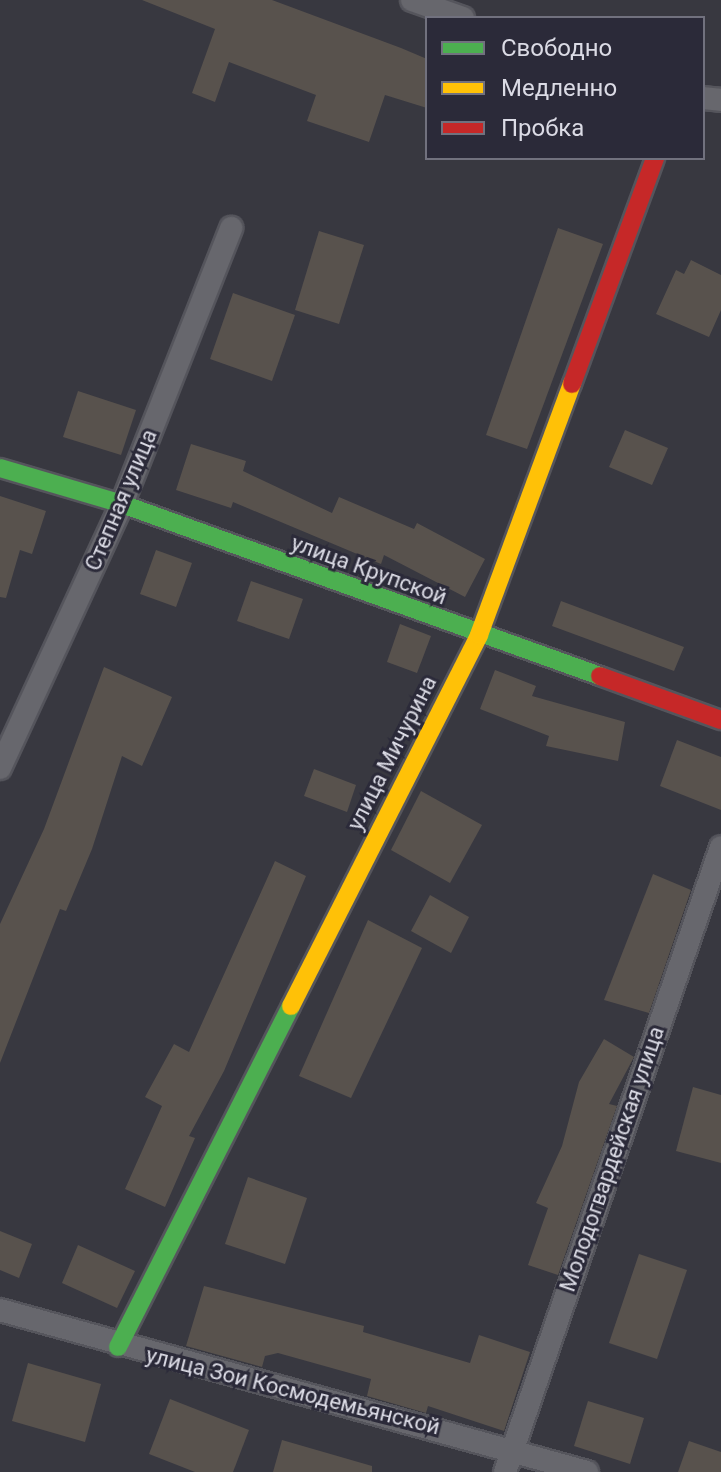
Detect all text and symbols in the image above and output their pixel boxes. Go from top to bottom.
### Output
legend [425,16,705,160]
text: Свободно [501,34,612,62]
text: Медленно [501,74,617,102]
text: Пробка [501,114,584,142]
street label: Степная улица [79,425,163,575]
street label: улица Крупской [288,530,450,610]
street label: улица Мичурина [342,671,442,835]
street label: Молодогвардейская улица [554,1023,670,1295]
street label: улица Зои Космодемьянской [143,1342,443,1440]

